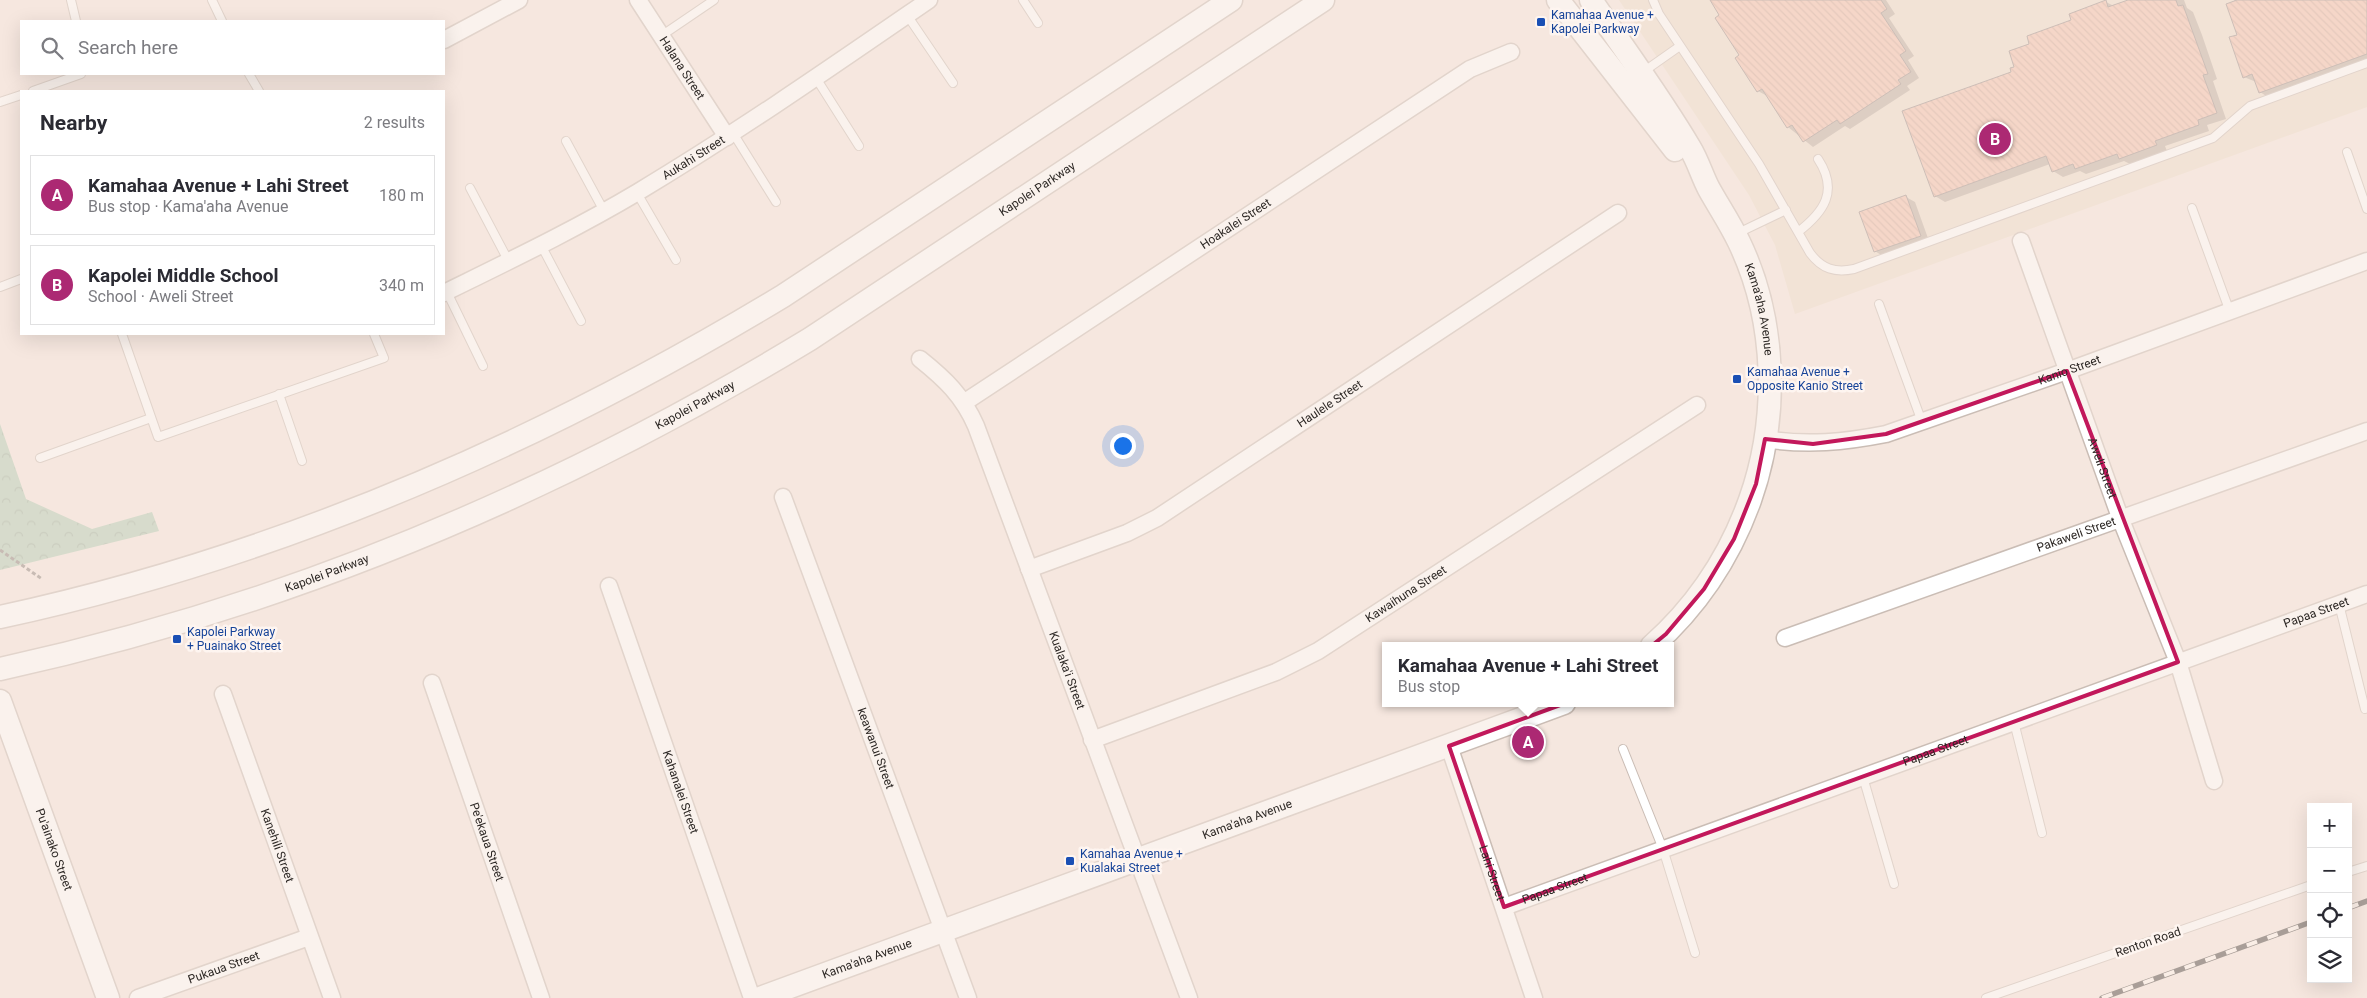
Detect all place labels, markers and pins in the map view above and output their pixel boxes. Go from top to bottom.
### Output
place label: Kamahaa Avenue + Kapolei Parkway [1551,8,1654,36]
marker: Kamahaa Avenue + Kapolei Parkway [1535,16,1547,28]
pin: B [1979,120,2011,158]
place label: Kamahaa Avenue + Opposite Kanio Street [1747,365,1863,393]
marker: Kamahaa Avenue + Opposite Kanio Street [1731,373,1743,385]
place label: Kapolei Parkway + Puainako Street [187,625,281,653]
marker: Kapolei Parkway + Puainako Street [171,633,183,645]
pin: A [1512,723,1544,761]
place label: Kamahaa Avenue + Kualakai Street [1080,847,1183,875]
marker: Kamahaa Avenue + Kualakai Street [1064,855,1076,867]

